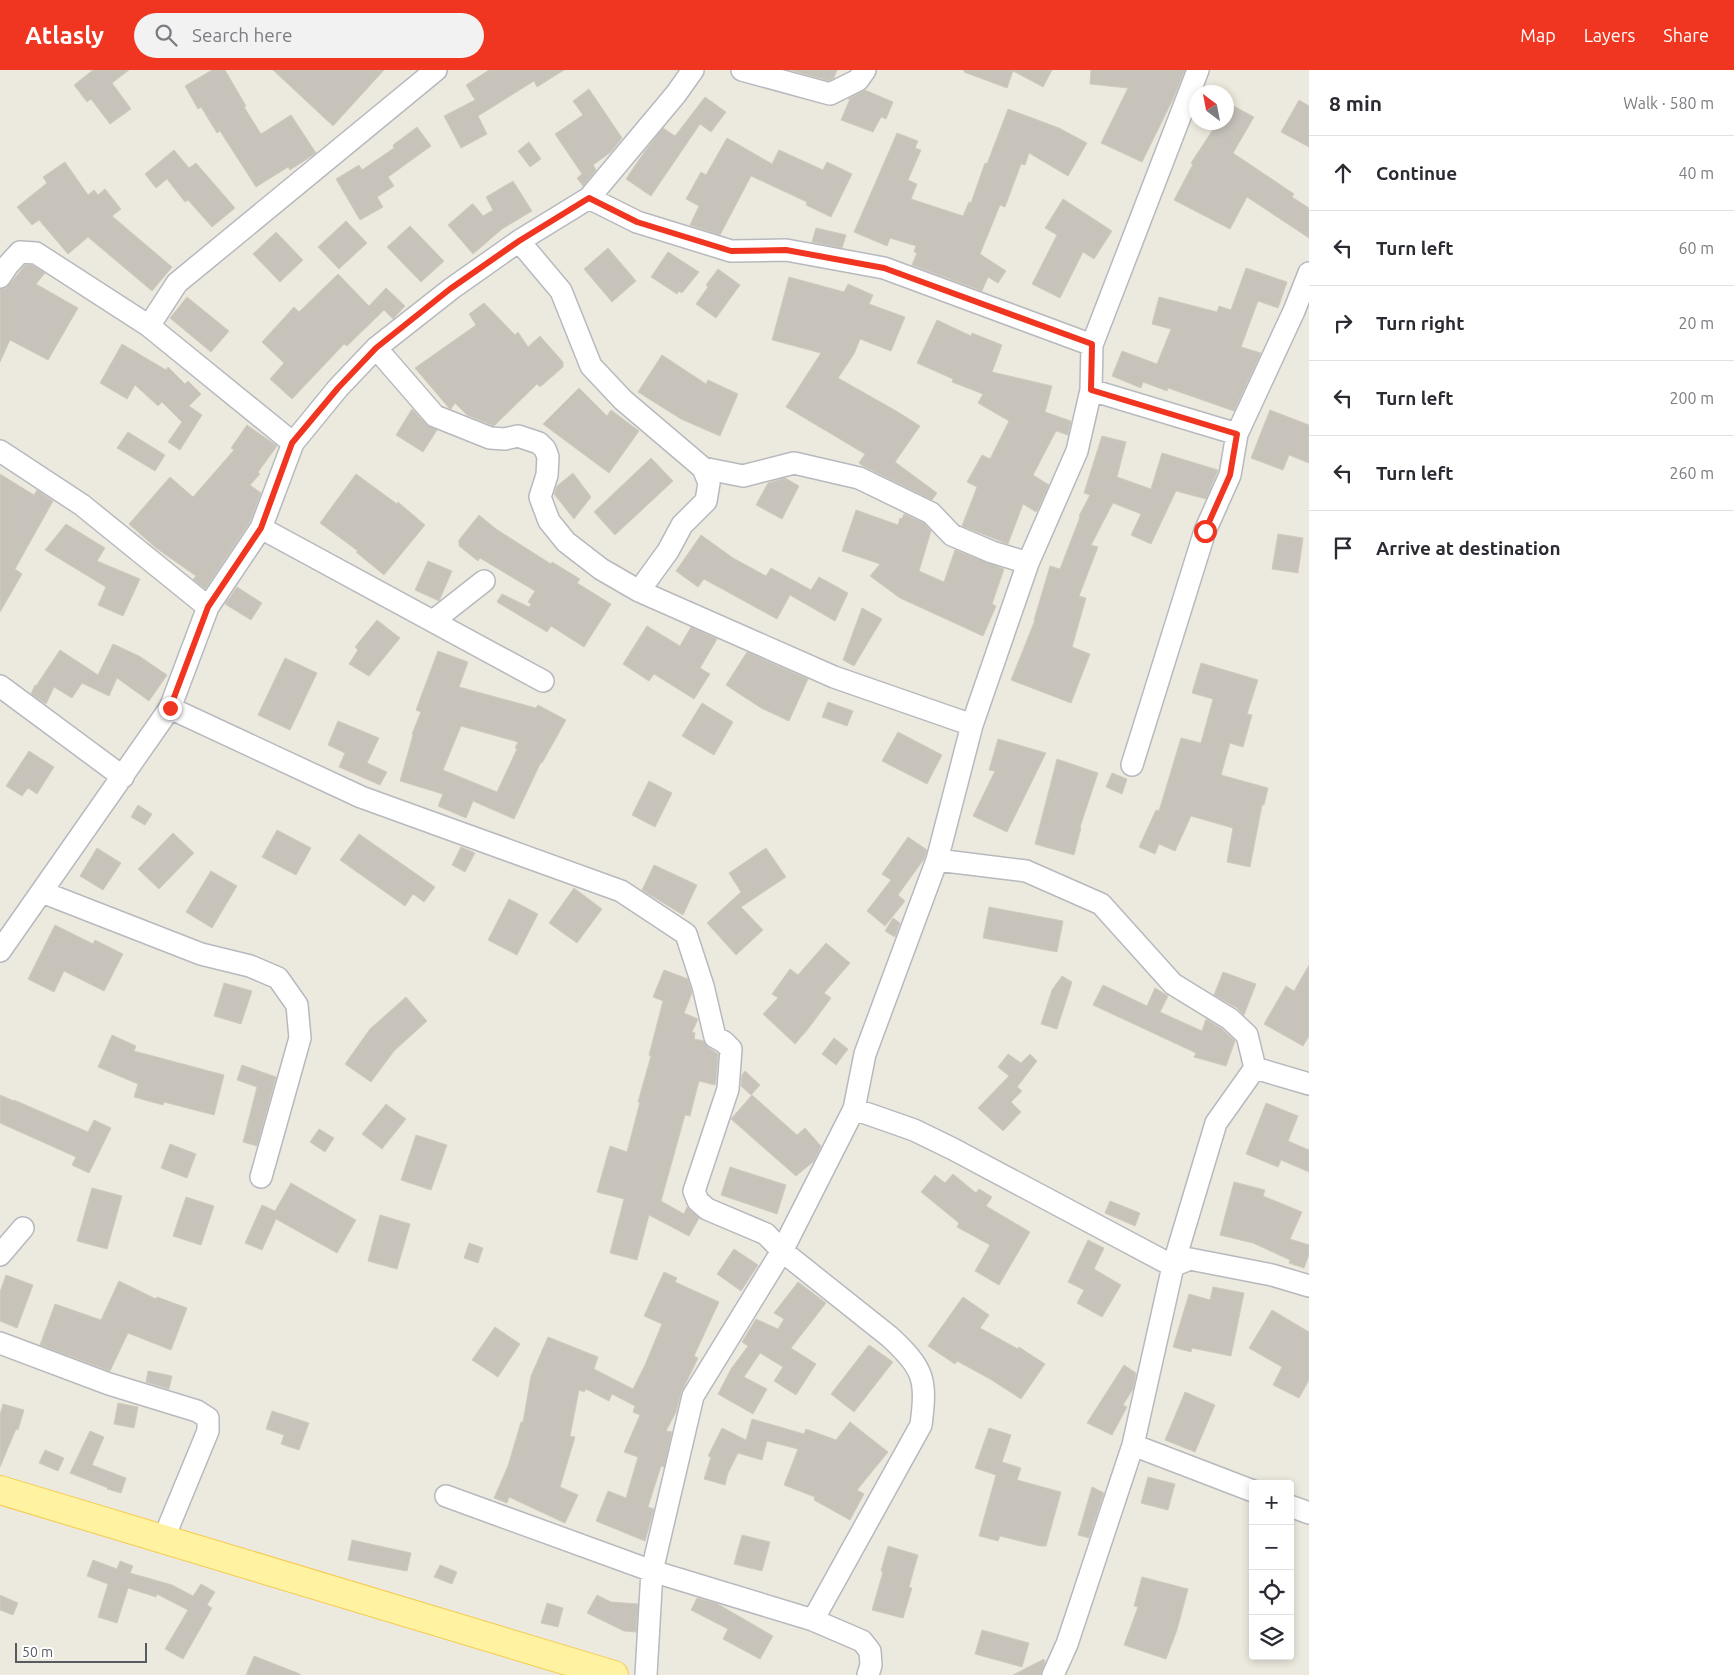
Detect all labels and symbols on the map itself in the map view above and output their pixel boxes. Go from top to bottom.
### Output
north arrow [1189,85,1234,130]
route start [1194,520,1217,543]
route end [159,697,182,720]
scale bar [15,1640,148,1663]

